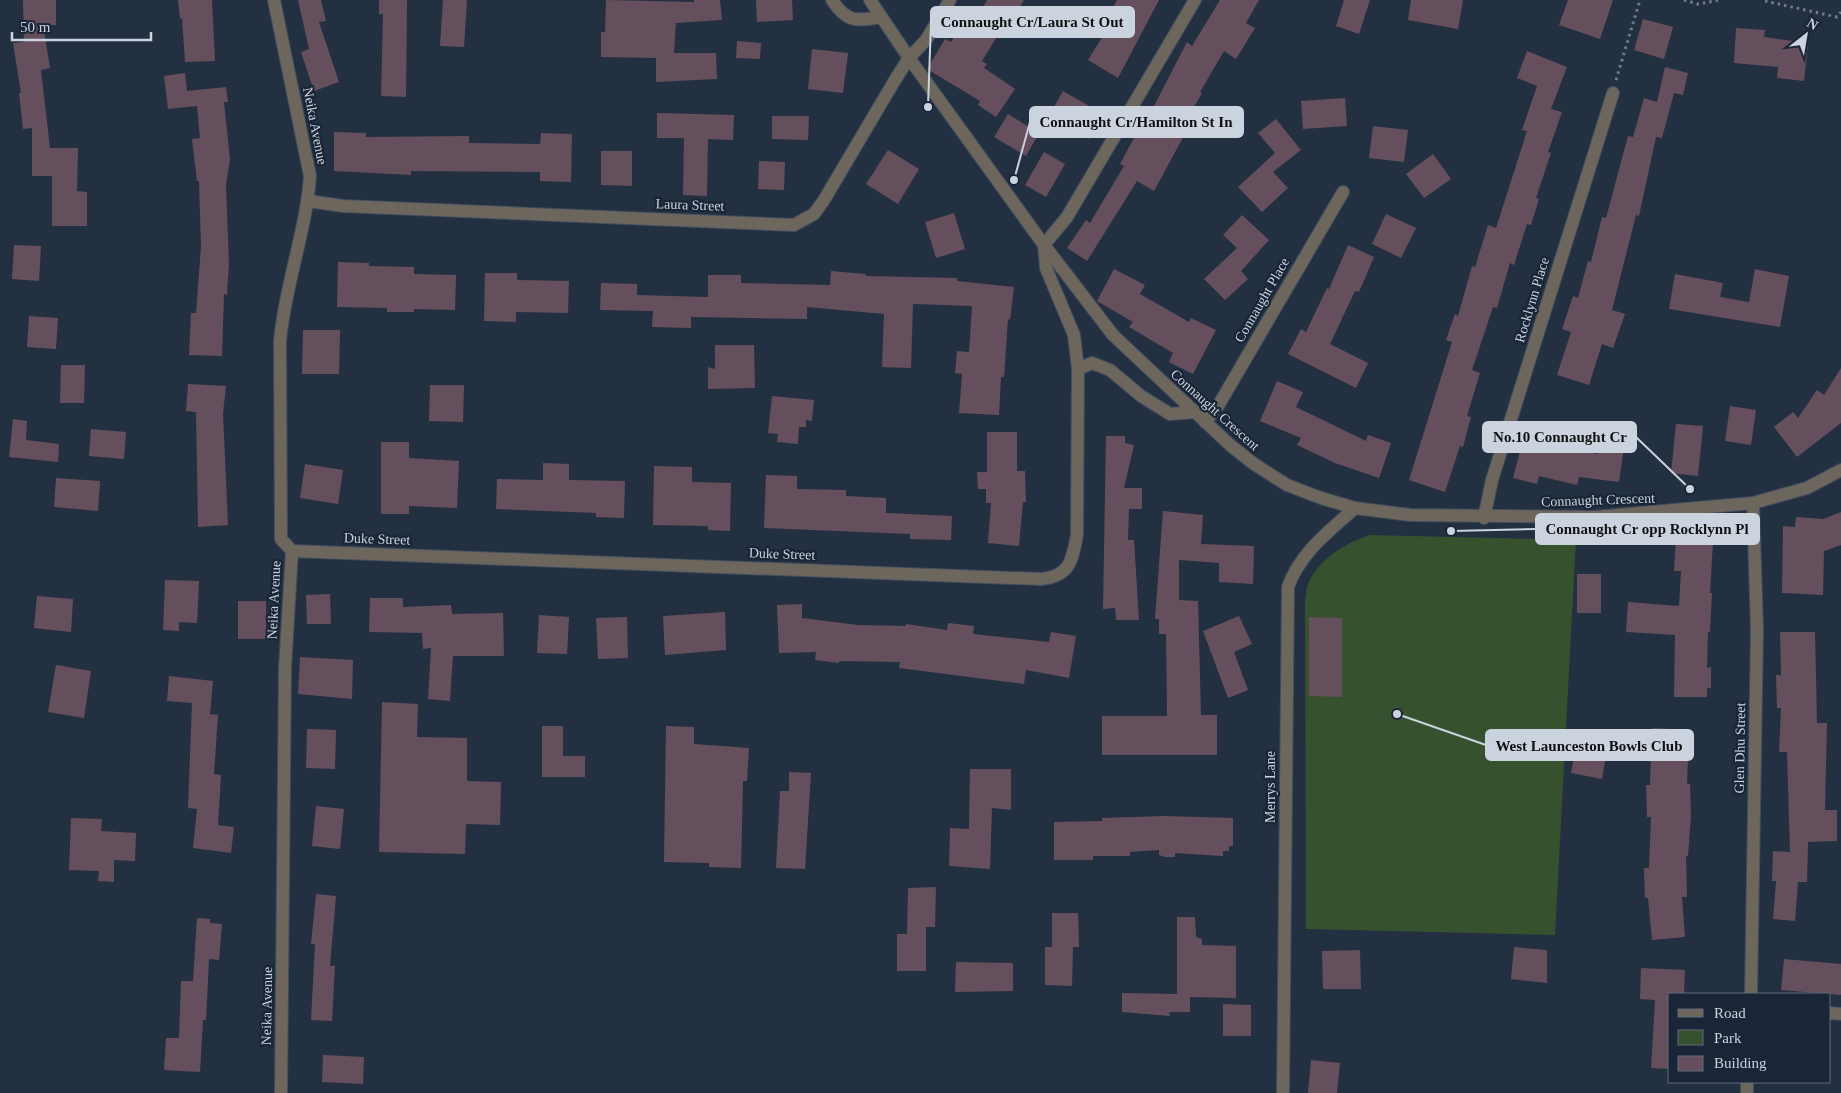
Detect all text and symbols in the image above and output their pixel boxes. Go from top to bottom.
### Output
callout: Connaught Cr/Laura St Out [931,7,1134,37]
scale bar [12,10,151,42]
north arrow [1781,10,1831,60]
text: Connaught Cr/Laura St Out [941,14,1123,30]
text: N [1804,15,1821,33]
text: 50 m [20,19,51,35]
street label: Neika Avenue [300,86,330,166]
callout: Connaught Cr/Hamilton St In [1030,107,1243,137]
text: Connaught Cr/Hamilton St In [1040,114,1233,130]
street label: Laura Street [655,196,725,214]
street label: Connaught Place [1232,255,1292,345]
street label: Rocklynn Place [1512,256,1552,344]
street label: Connaught Crescent [1168,366,1262,454]
callout: No.10 Connaught Cr [1483,422,1636,452]
text: No.10 Connaught Cr [1493,429,1627,445]
street label: Connaught Crescent [1541,491,1655,509]
callout: Connaught Cr opp Rocklynn Pl [1536,514,1759,544]
text: Connaught Cr opp Rocklynn Pl [1545,521,1749,537]
street label: Duke Street [344,530,411,548]
street label: Duke Street [749,545,816,563]
street label: Neika Avenue [264,560,284,640]
street label: Glen Dhu Street [1732,702,1748,794]
callout: West Launceston Bowls Club [1486,730,1693,760]
text: West Launceston Bowls Club [1495,738,1683,754]
street label: Merrys Lane [1263,751,1278,823]
street label: Neika Avenue [259,967,275,1045]
legend [1668,993,1831,1083]
text: Road [1714,1005,1746,1021]
text: Park [1714,1030,1742,1046]
text: Building [1714,1055,1767,1071]

